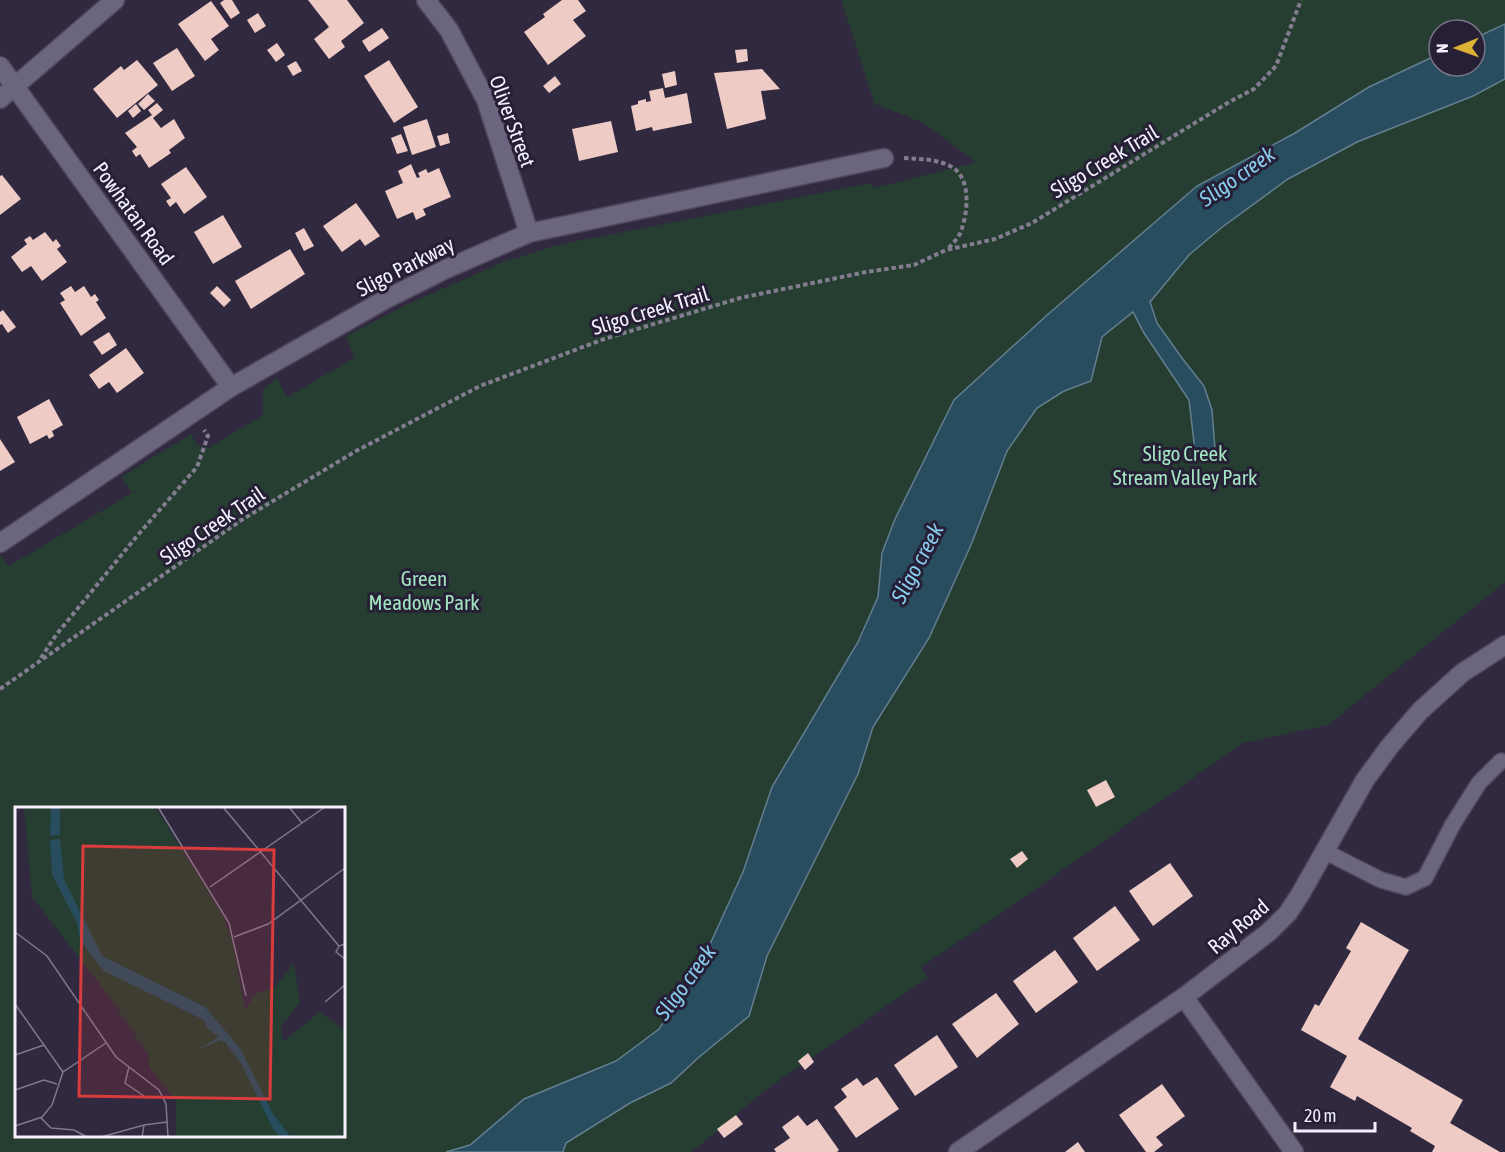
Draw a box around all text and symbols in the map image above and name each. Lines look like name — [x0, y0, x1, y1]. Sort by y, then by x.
north arrow — [1427, 18, 1487, 78]
text: N — [1433, 43, 1451, 53]
street label: Oliver Street — [485, 72, 541, 170]
street label: Sligo Creek Trail — [1046, 119, 1162, 202]
water label: Sligo creek — [1193, 140, 1280, 212]
street label: Powhatan Road — [89, 157, 179, 269]
street label: Sligo Parkway — [352, 231, 458, 301]
street label: Sligo Creek Trail — [589, 281, 712, 339]
park label: Sligo Creek Stream Valley Park — [1113, 441, 1257, 489]
street label: Sligo Creek Trail — [155, 481, 269, 569]
water label: Sligo creek — [885, 518, 949, 608]
park label: Green Meadows Park — [369, 566, 479, 614]
inset map — [15, 807, 345, 1137]
street label: Ray Road — [1203, 894, 1273, 958]
water label: Sligo creek — [648, 939, 721, 1025]
scale bar — [1295, 1095, 1374, 1133]
text: 20 m — [1304, 1105, 1336, 1126]

